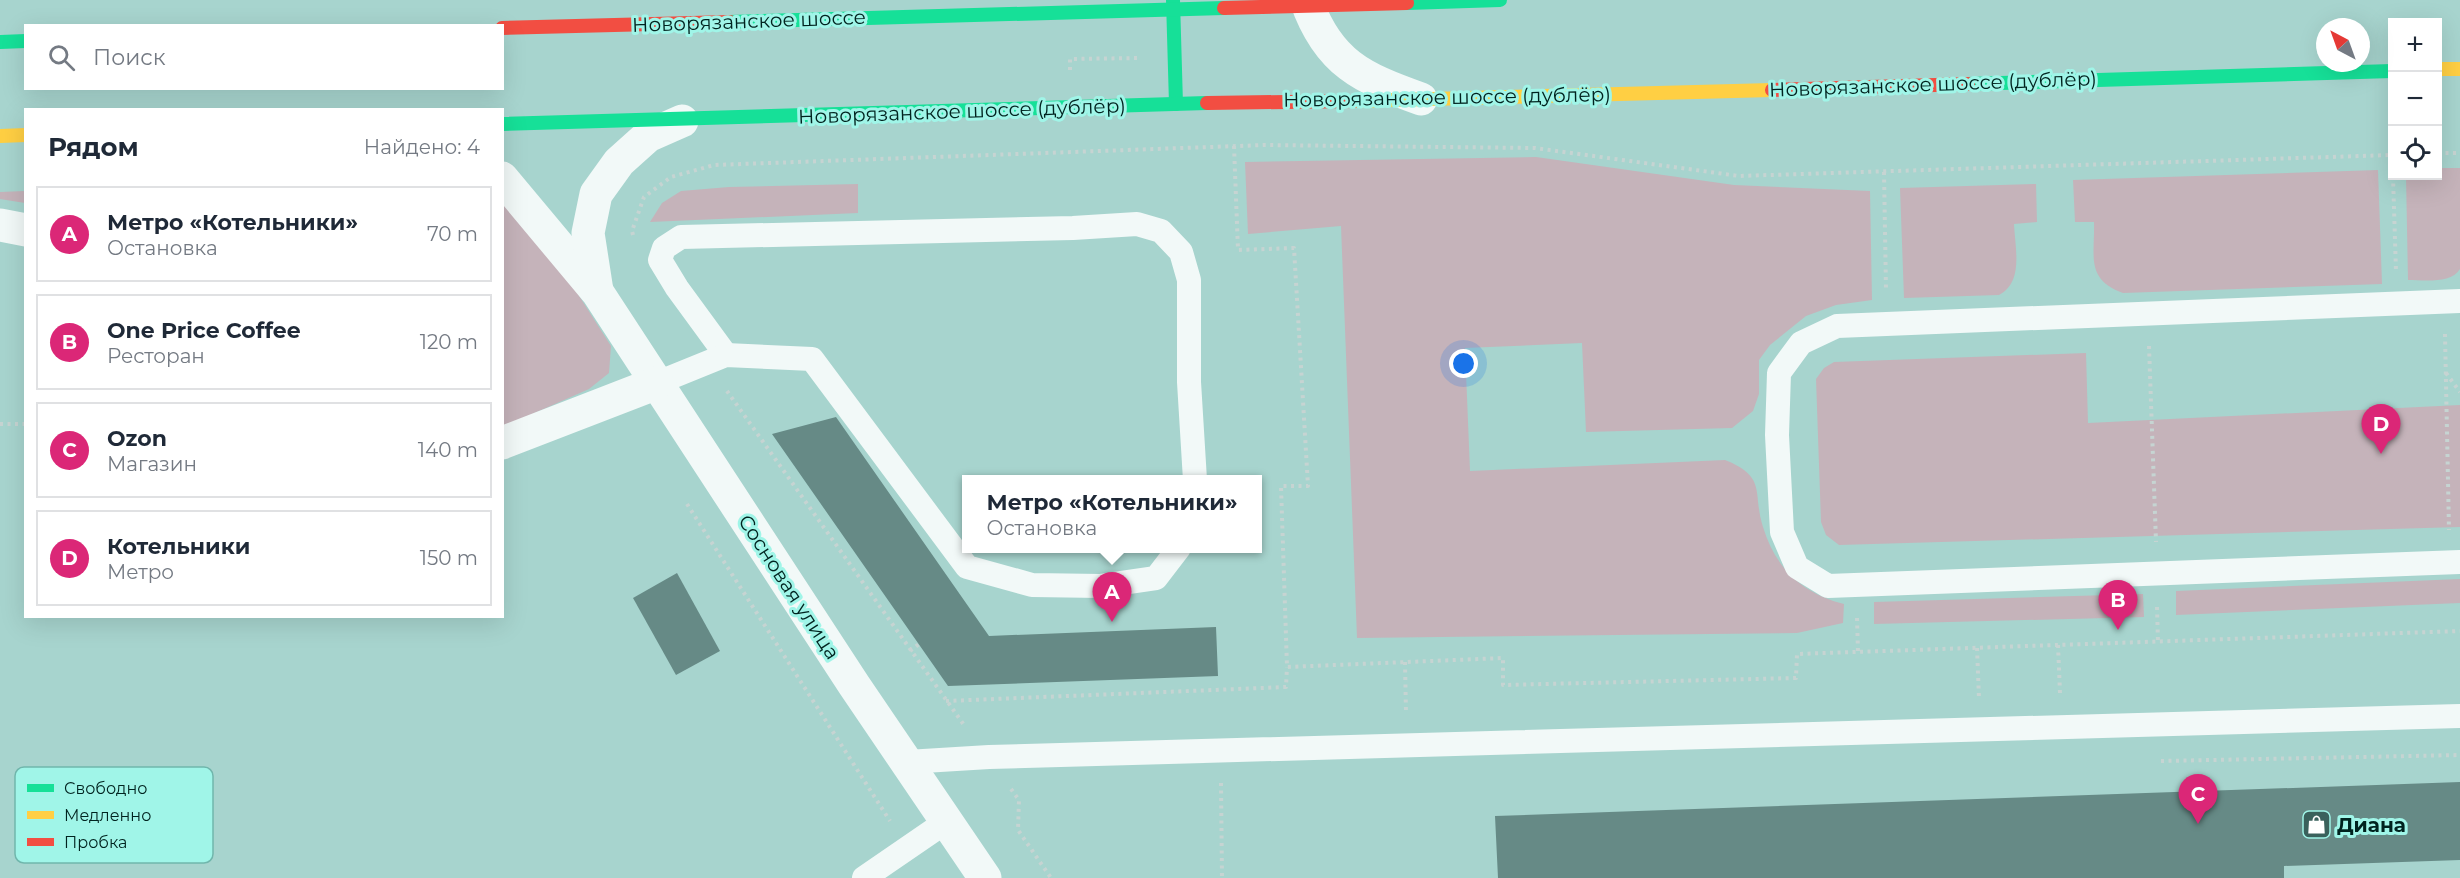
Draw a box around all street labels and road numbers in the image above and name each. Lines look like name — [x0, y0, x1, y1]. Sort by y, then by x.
street label: Новорязанское шоссе — [632, 5, 866, 37]
street label: Новорязанское шоссе (дублёр) — [1769, 66, 2097, 102]
street label: Новорязанское шоссе (дублёр) — [1283, 82, 1611, 112]
street label: Новорязанское шоссе (дублёр) — [798, 93, 1126, 129]
street label: Сосновая улица — [733, 510, 845, 664]

